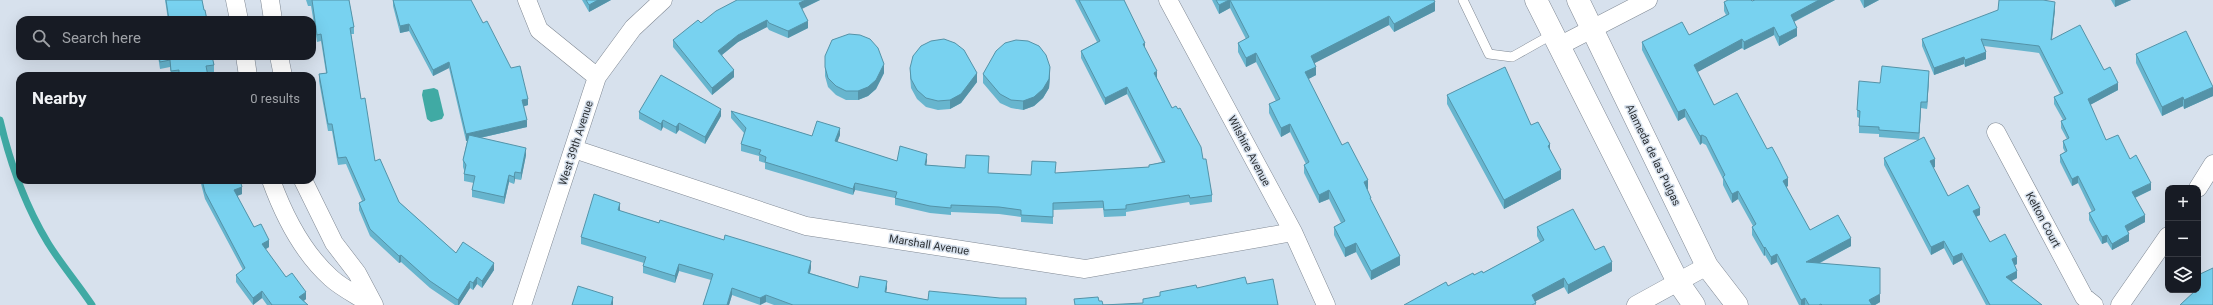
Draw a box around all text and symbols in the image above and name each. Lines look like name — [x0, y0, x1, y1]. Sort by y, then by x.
search box — [16, 16, 316, 60]
icon: search — [30, 27, 52, 49]
text: Search here — [62, 29, 141, 47]
text: Nearby — [32, 88, 87, 108]
text: 0 results — [250, 91, 300, 106]
street label: West 39th Avenue — [556, 99, 596, 187]
street label: Alameda de las Pulgas — [1623, 102, 1683, 208]
street label: Wilshire Avenue — [1225, 114, 1273, 188]
map controls — [2165, 185, 2201, 293]
button: + — [2165, 185, 2201, 221]
street label: Kelton Court — [2023, 190, 2063, 250]
button: − — [2165, 221, 2201, 257]
street label: Marshall Avenue — [888, 232, 970, 258]
button: layers — [2165, 257, 2201, 293]

